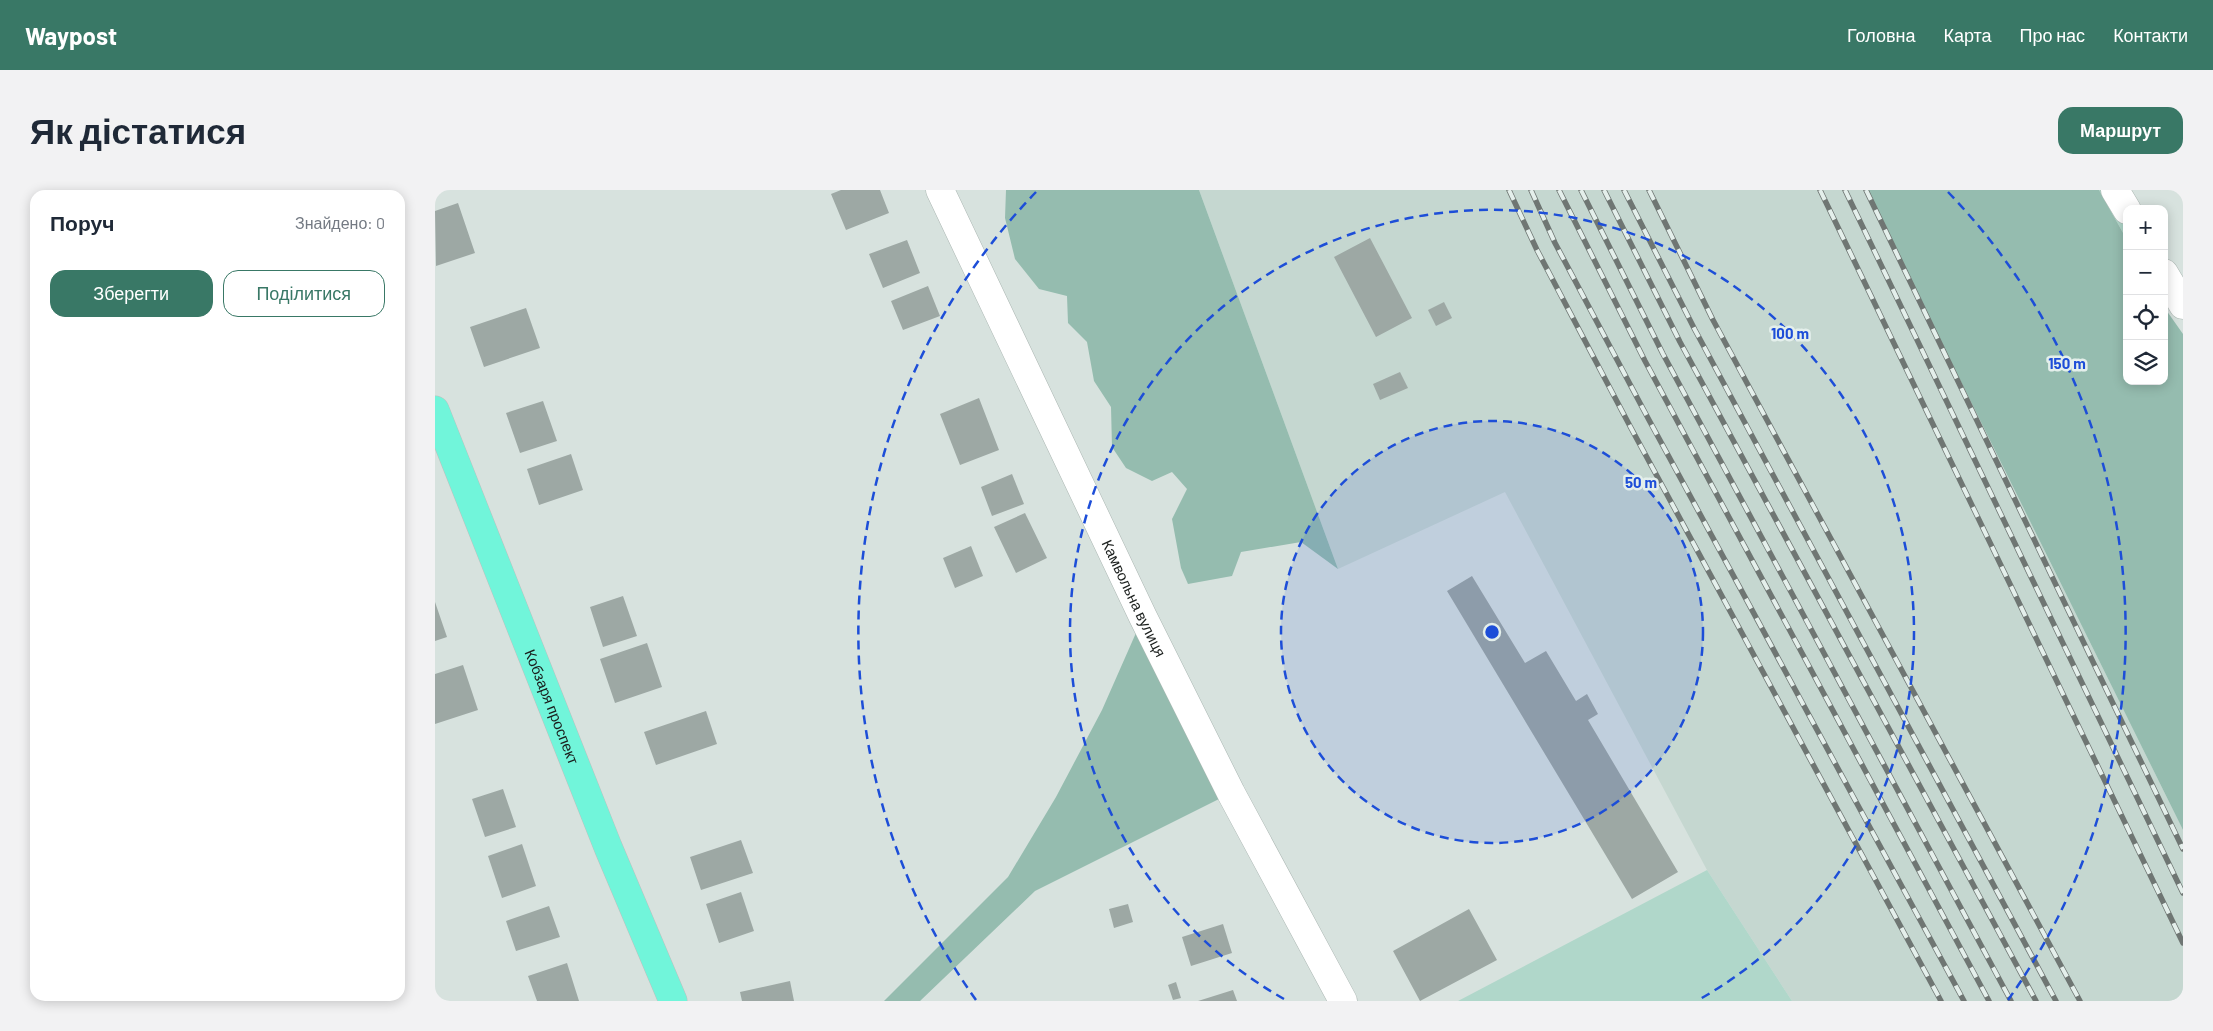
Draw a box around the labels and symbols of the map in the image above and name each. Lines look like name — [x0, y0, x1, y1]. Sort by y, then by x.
text: 100 m — [1771, 324, 1809, 342]
text: 150 m — [2048, 354, 2086, 372]
text: 50 m — [1625, 473, 1657, 491]
street label: Камвольна вулиця — [1098, 536, 1170, 660]
centre of rings — [1483, 623, 1501, 641]
street label: Кобзаря проспект — [522, 646, 583, 767]

